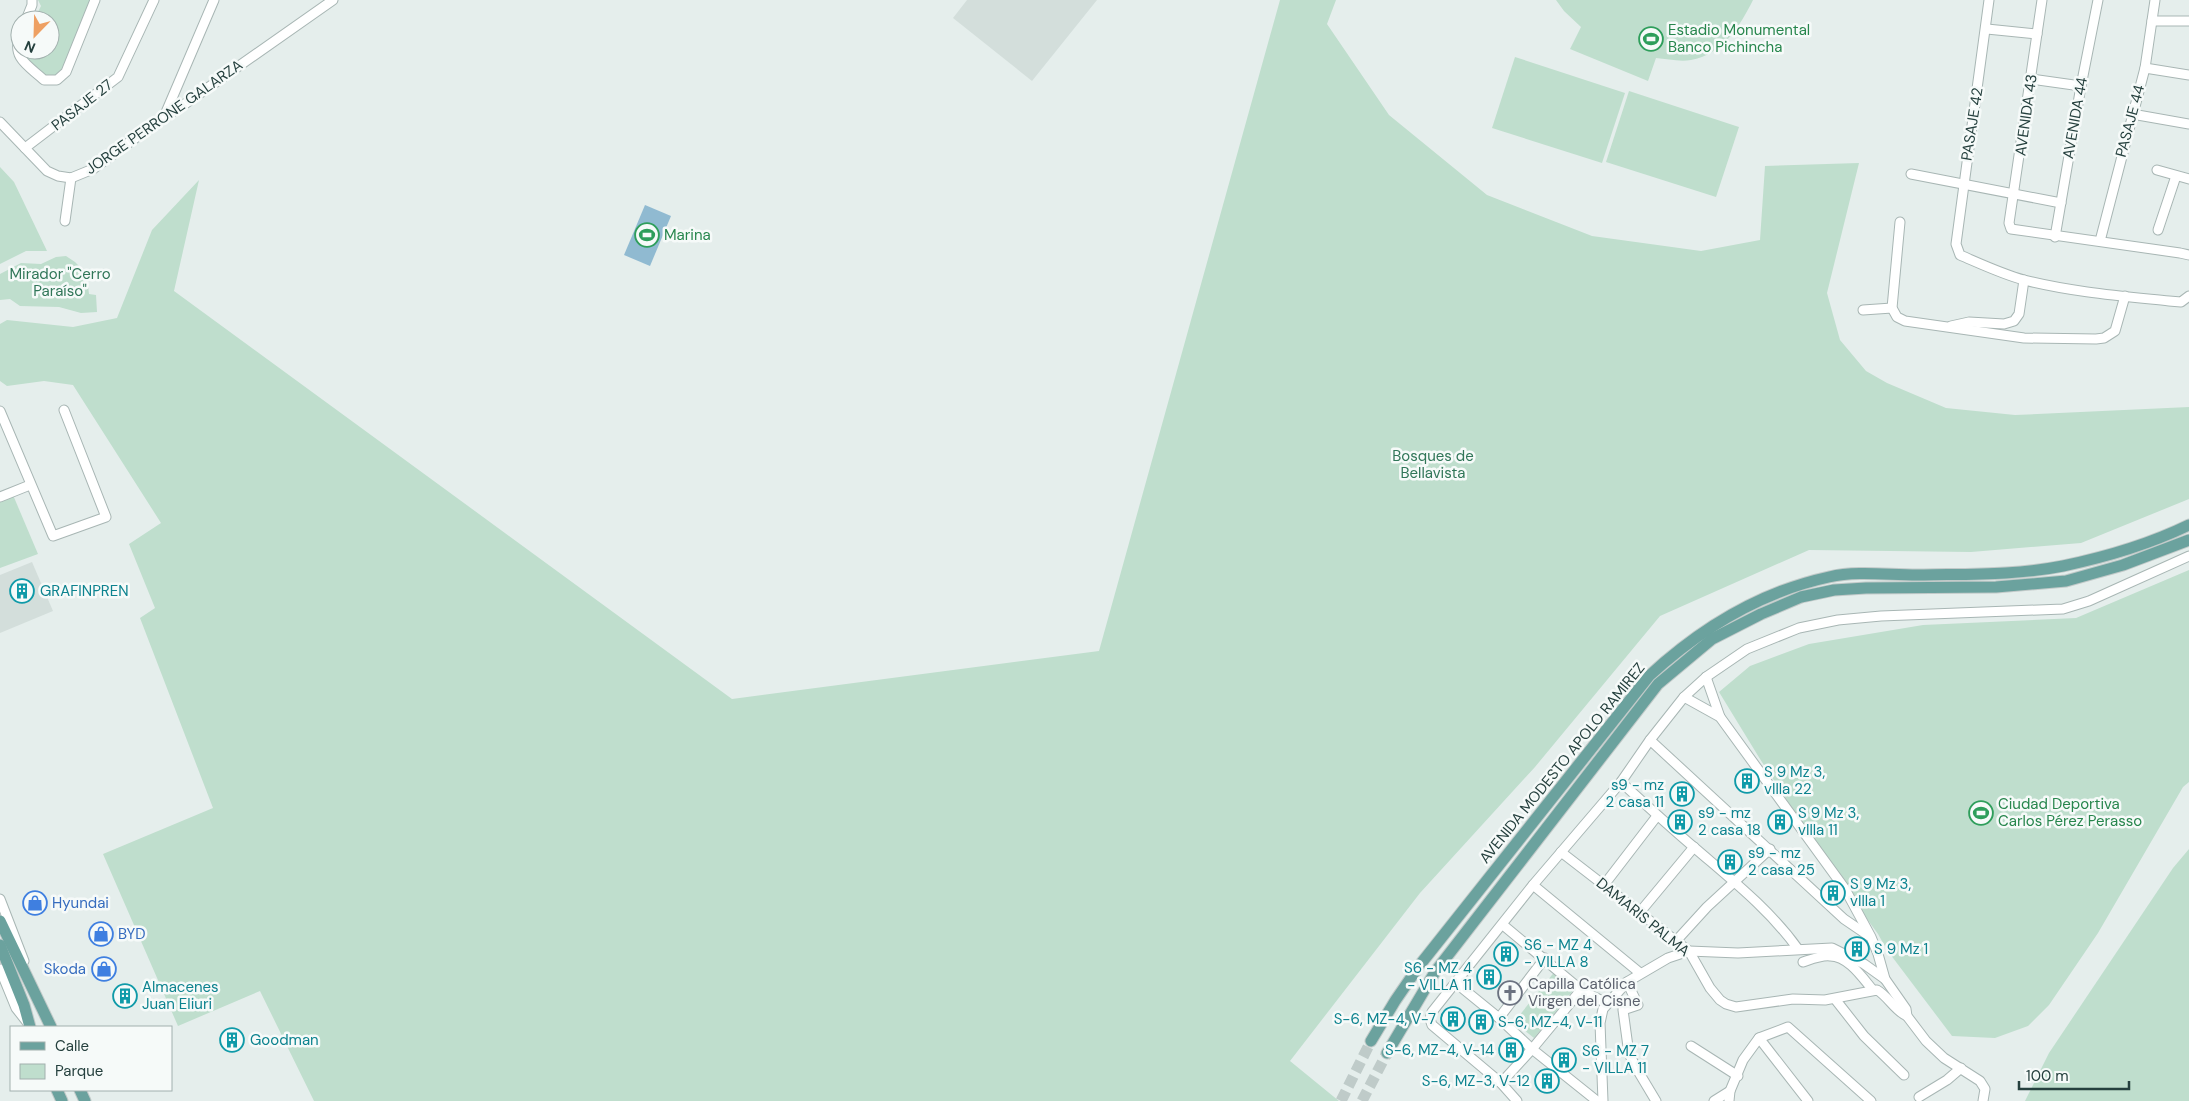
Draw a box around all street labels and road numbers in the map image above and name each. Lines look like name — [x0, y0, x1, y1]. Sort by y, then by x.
street label: JORGE PERRONE GALARZA — [81, 55, 247, 179]
street label: AVENIDA 43 — [2010, 73, 2042, 157]
street label: PASAJE 27 — [47, 75, 117, 135]
street label: AVENIDA 44 — [2058, 76, 2092, 160]
street label: PASAJE 44 — [2111, 83, 2149, 159]
street label: PASAJE 42 — [1956, 86, 1988, 162]
street label: AVENIDA MODESTO APOLO RAMIREZ — [1475, 659, 1649, 867]
street label: DAMARIS PALMA — [1592, 873, 1694, 961]

